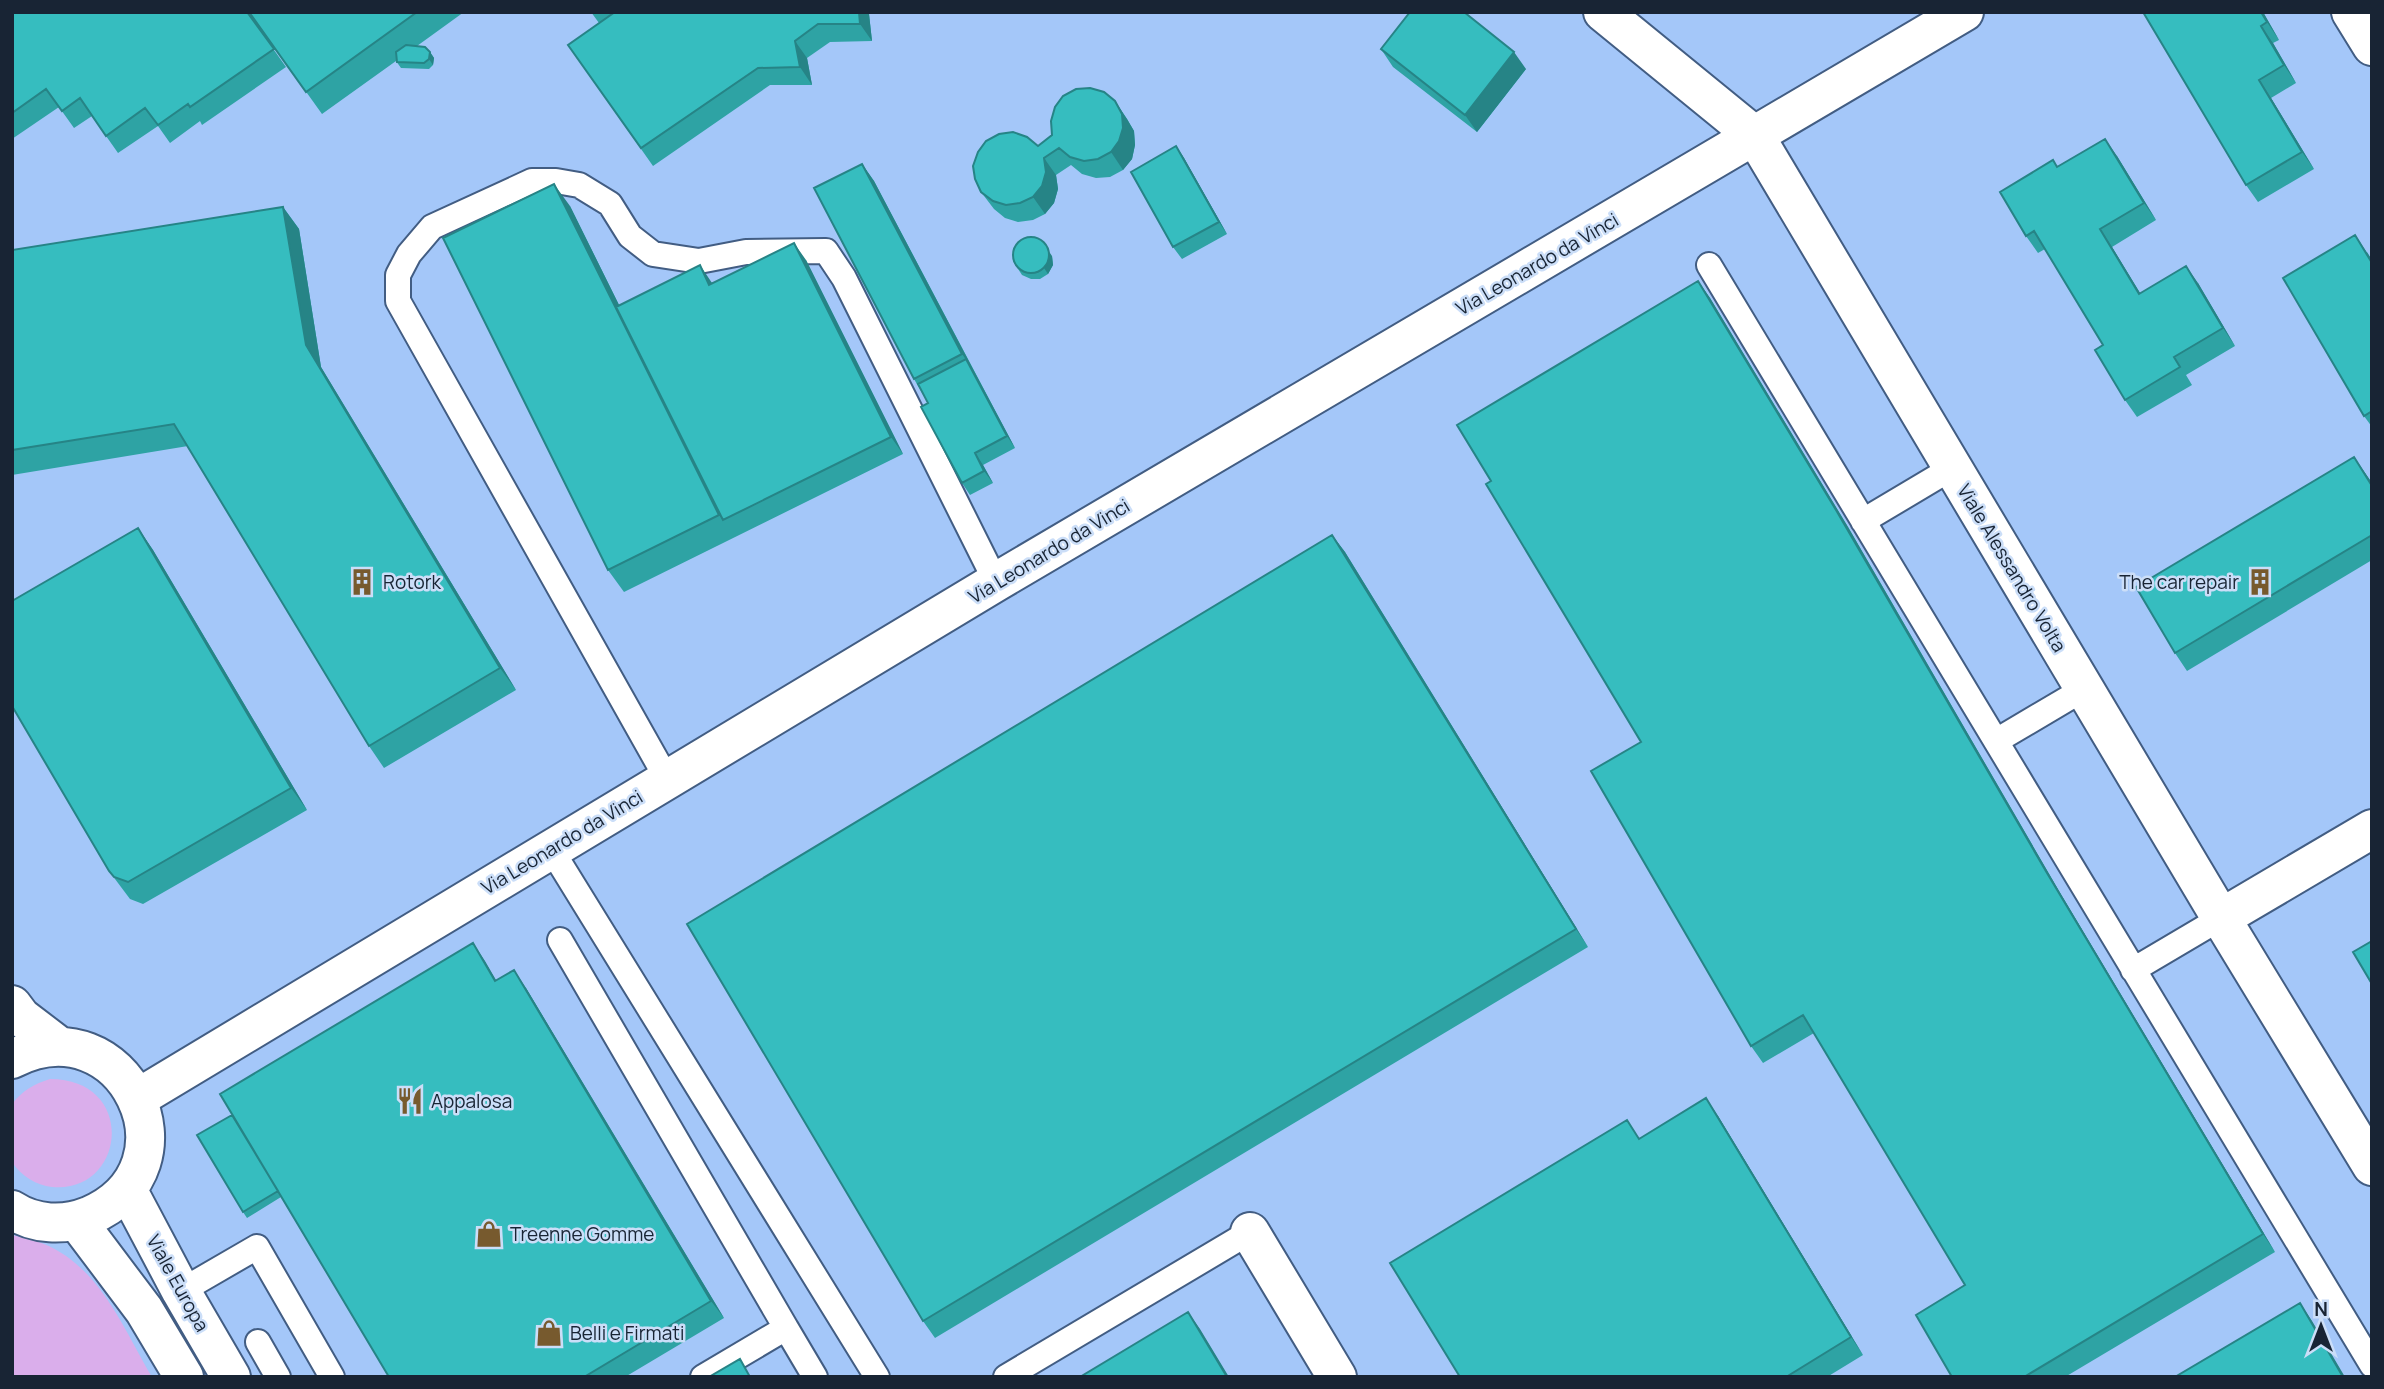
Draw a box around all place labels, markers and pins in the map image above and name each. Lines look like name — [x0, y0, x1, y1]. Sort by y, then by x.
building icon: Rotork — [347, 567, 377, 597]
building icon: The car repair — [2245, 567, 2275, 597]
place label: Rotork — [383, 569, 442, 595]
place label: The car repair — [2119, 569, 2239, 595]
restaurant icon: Appalosa — [395, 1086, 425, 1116]
place label: Appalosa — [431, 1088, 512, 1114]
shop icon: Treenne Gomme — [474, 1219, 504, 1249]
place label: Treenne Gomme — [510, 1221, 654, 1247]
shop icon: Belli e Firmati — [534, 1318, 564, 1348]
place label: Belli e Firmati — [570, 1320, 684, 1346]

